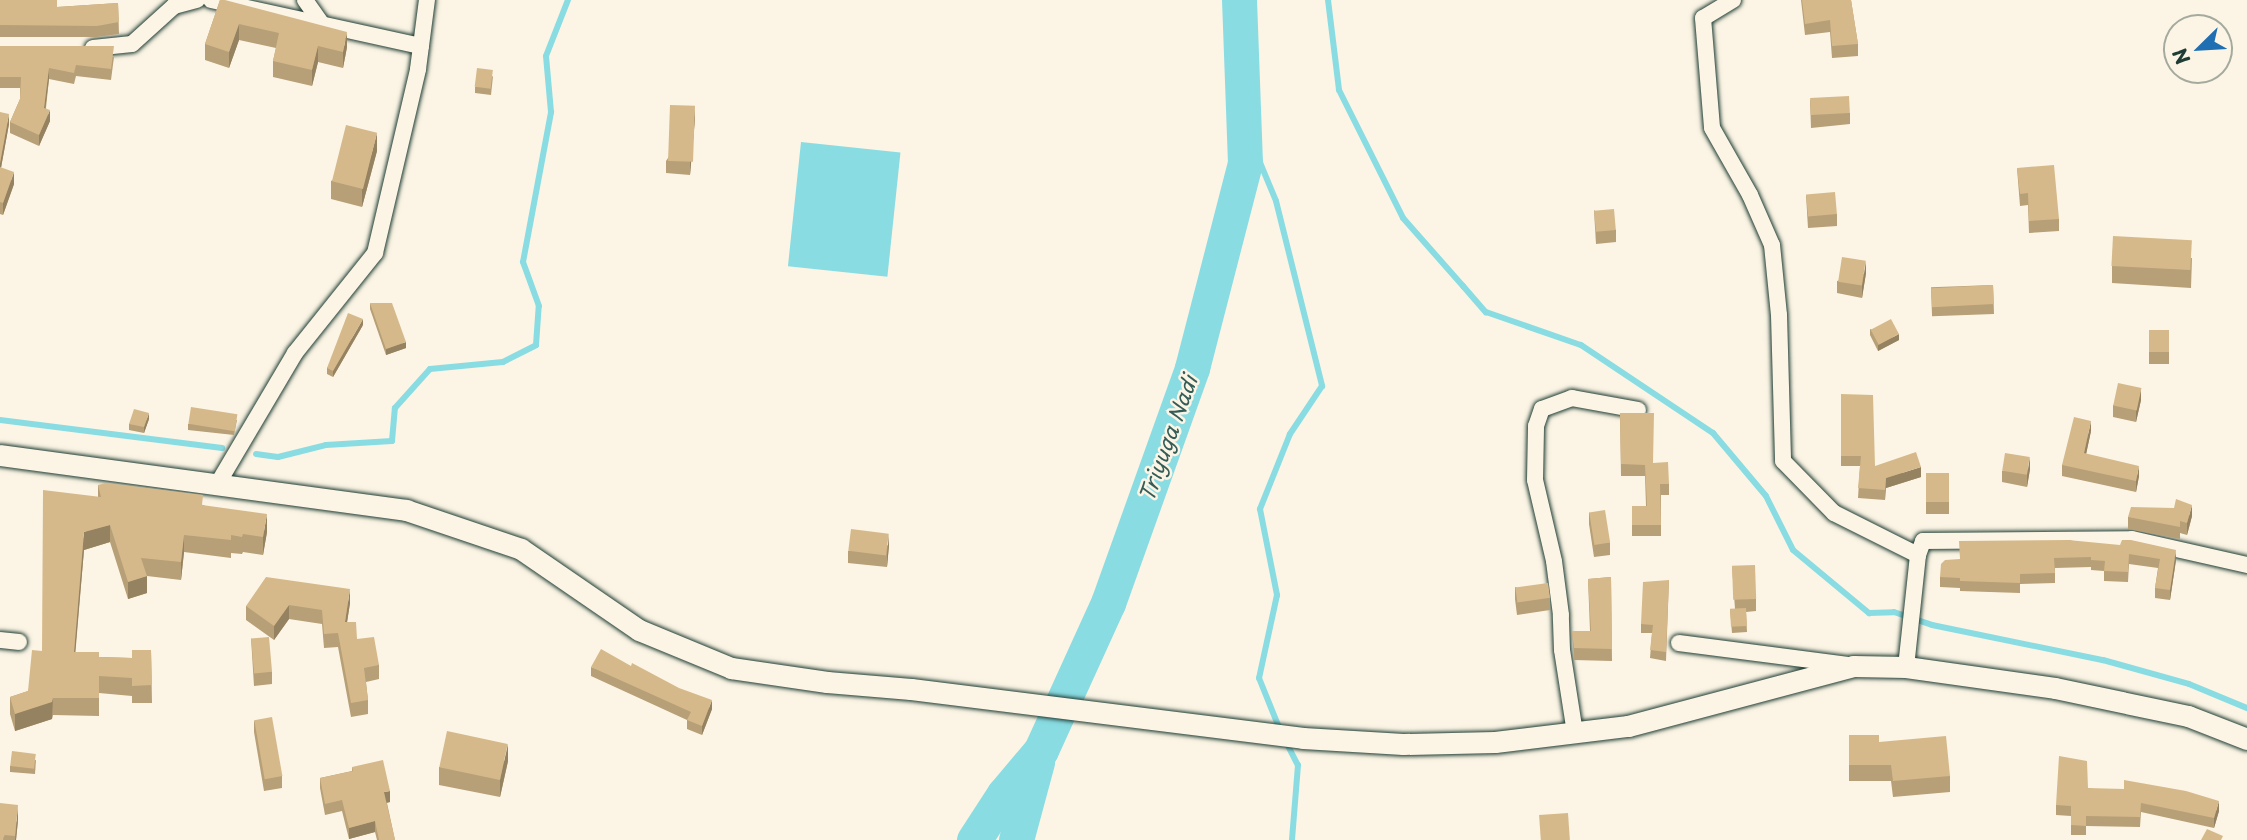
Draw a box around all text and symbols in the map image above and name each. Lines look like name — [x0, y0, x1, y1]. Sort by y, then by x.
north arrow — [2163, 14, 2233, 84]
text: N — [2165, 44, 2196, 69]
water label: Triyuga Nadi — [1133, 372, 1201, 504]

